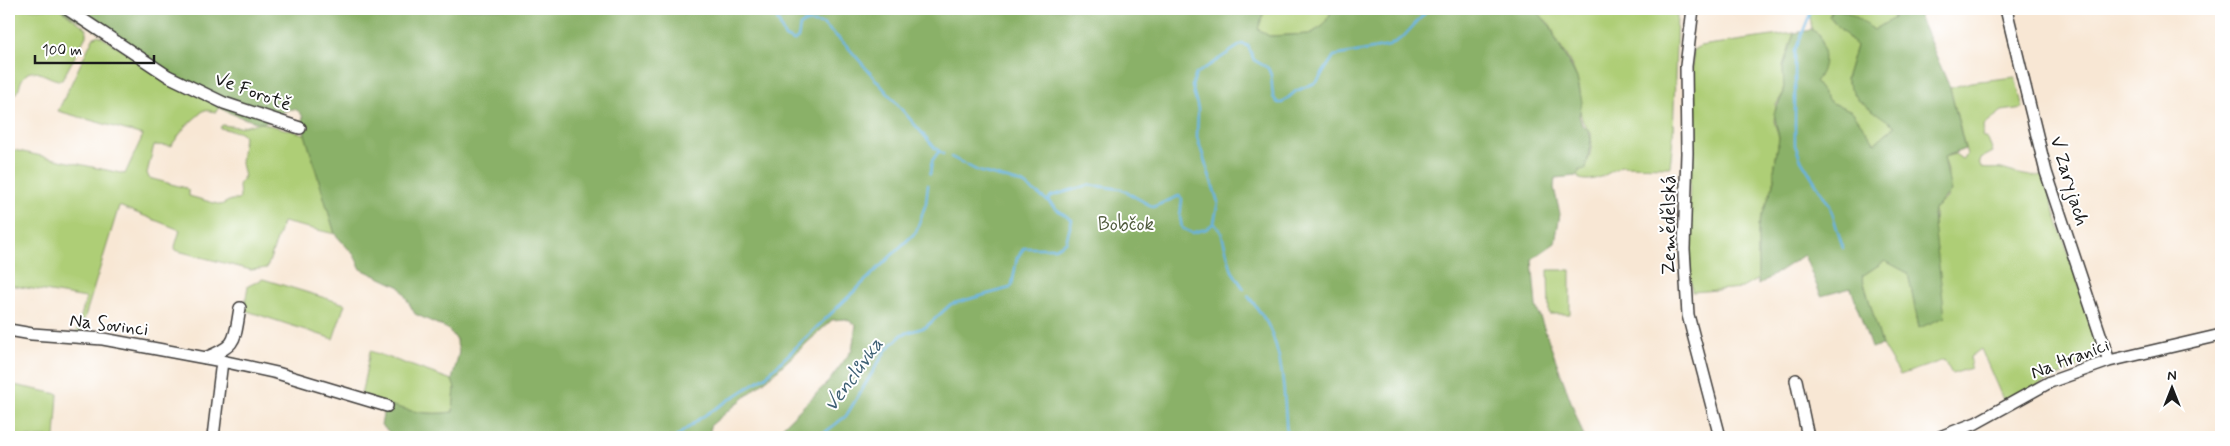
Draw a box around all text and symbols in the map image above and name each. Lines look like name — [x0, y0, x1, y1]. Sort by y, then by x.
scale bar — [35, 32, 154, 64]
text: 100 m — [42, 41, 82, 61]
street label: Ve Forotě — [211, 67, 295, 117]
street label: V Zaryjach — [2043, 133, 2094, 229]
street label: Zemědělská — [1657, 175, 1682, 275]
park label: Bobčok — [1098, 212, 1155, 237]
street label: Na Sovinci — [68, 308, 150, 342]
water label: Venclůvka — [818, 332, 890, 418]
street label: Na Hranici — [2027, 333, 2113, 385]
north arrow — [2148, 364, 2198, 414]
text: N — [2167, 367, 2177, 385]

